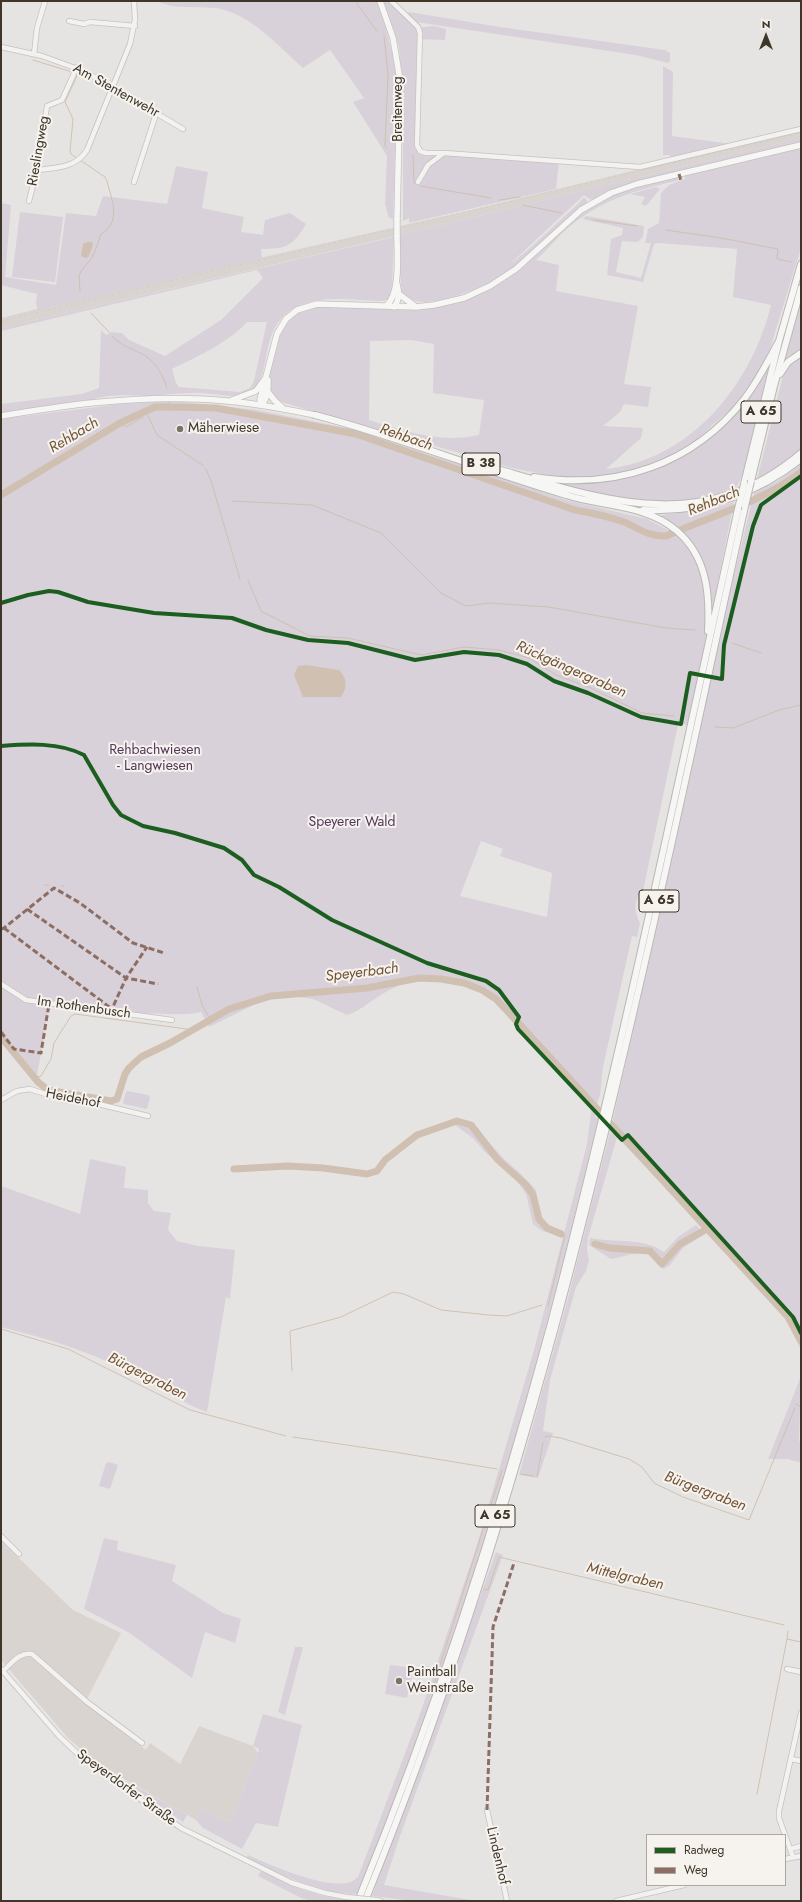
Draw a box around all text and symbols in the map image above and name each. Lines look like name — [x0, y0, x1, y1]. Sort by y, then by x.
north arrow — [746, 16, 786, 56]
text: N — [762, 16, 770, 32]
street label: Am Stentenwehr — [70, 60, 162, 122]
street label: Breitenweg — [391, 76, 407, 142]
street label: Rieslingweg — [25, 115, 53, 187]
road number: A 65 — [741, 401, 781, 423]
water label: Rehbach — [46, 414, 102, 458]
place label: Mäherwiese — [188, 421, 259, 437]
water label: Rehbach — [377, 421, 435, 455]
marker: Mäherwiese — [175, 424, 185, 434]
road number: B 38 — [462, 453, 500, 475]
water label: Rehbach — [685, 483, 743, 521]
water label: Rückgängergraben — [513, 638, 629, 702]
park label: Rehbachwiesen - Langwiesen — [109, 743, 201, 776]
park label: Speyerer Wald — [308, 815, 396, 831]
road number: A 65 — [639, 890, 679, 912]
water label: Speyerbach — [324, 960, 400, 986]
street label: Im Rothenbusch — [36, 993, 132, 1023]
street label: Heidehof — [44, 1086, 102, 1112]
water label: Bürgergraben — [105, 1349, 189, 1405]
water label: Bürgergraben — [662, 1468, 748, 1516]
road number: A 65 — [475, 1505, 515, 1527]
water label: Mittelgraben — [585, 1559, 665, 1595]
place label: Paintball Weinstraße — [407, 1665, 474, 1698]
marker: Paintball Weinstraße — [394, 1676, 404, 1686]
street label: Speyerdorfer Straße — [73, 1746, 179, 1830]
street label: Lindenhof — [482, 1825, 512, 1887]
legend — [646, 1834, 786, 1886]
text: Radweg — [684, 1841, 724, 1859]
text: Weg — [684, 1861, 708, 1879]

